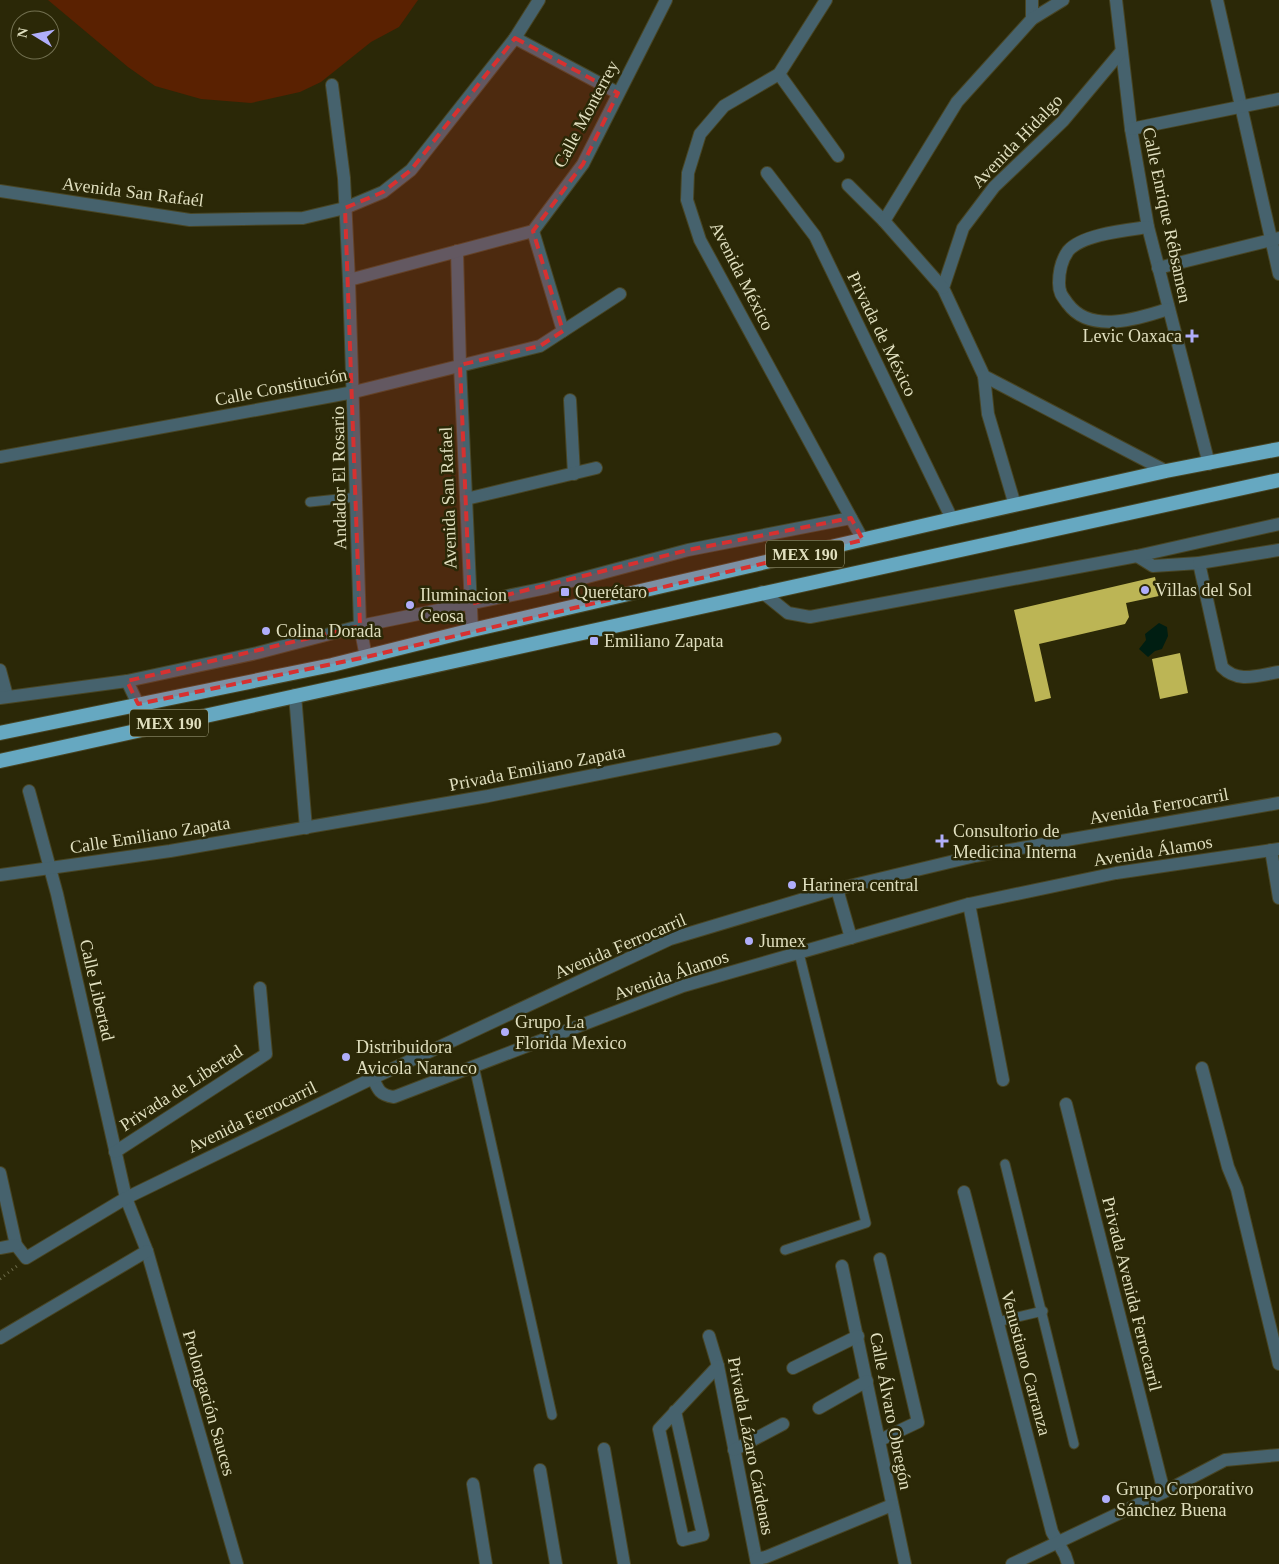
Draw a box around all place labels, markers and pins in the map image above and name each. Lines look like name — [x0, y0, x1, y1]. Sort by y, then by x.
place label: Levic Oaxaca — [1083, 326, 1182, 346]
marker: Levic Oaxaca — [1186, 330, 1198, 342]
place label: Villas del Sol — [1155, 580, 1252, 600]
place label: Querétaro — [575, 582, 647, 602]
marker: Villas del Sol — [1139, 584, 1151, 596]
place label: Iluminacion Ceosa — [420, 585, 507, 626]
marker: Querétaro — [559, 586, 571, 598]
marker: Iluminacion Ceosa — [404, 599, 416, 611]
place label: Colina Dorada — [276, 621, 381, 641]
marker: Colina Dorada — [260, 625, 272, 637]
place label: Emiliano Zapata — [604, 631, 723, 651]
marker: Emiliano Zapata — [588, 635, 600, 647]
place label: Consultorio de Medicina Interna — [953, 821, 1076, 862]
marker: Consultorio de Medicina Interna — [935, 834, 949, 848]
place label: Harinera central — [802, 875, 918, 895]
marker: Harinera central — [786, 879, 798, 891]
place label: Jumex — [759, 931, 806, 951]
marker: Jumex — [743, 935, 755, 947]
place label: Grupo La Florida Mexico — [515, 1012, 626, 1053]
marker: Grupo La Florida Mexico — [499, 1026, 511, 1038]
place label: Distribuidora Avicola Naranco — [356, 1037, 477, 1078]
marker: Distribuidora Avicola Naranco — [340, 1051, 352, 1063]
place label: Grupo Corporativo Sánchez Buena — [1116, 1479, 1253, 1520]
marker: Grupo Corporativo Sánchez Buena — [1100, 1493, 1112, 1505]

